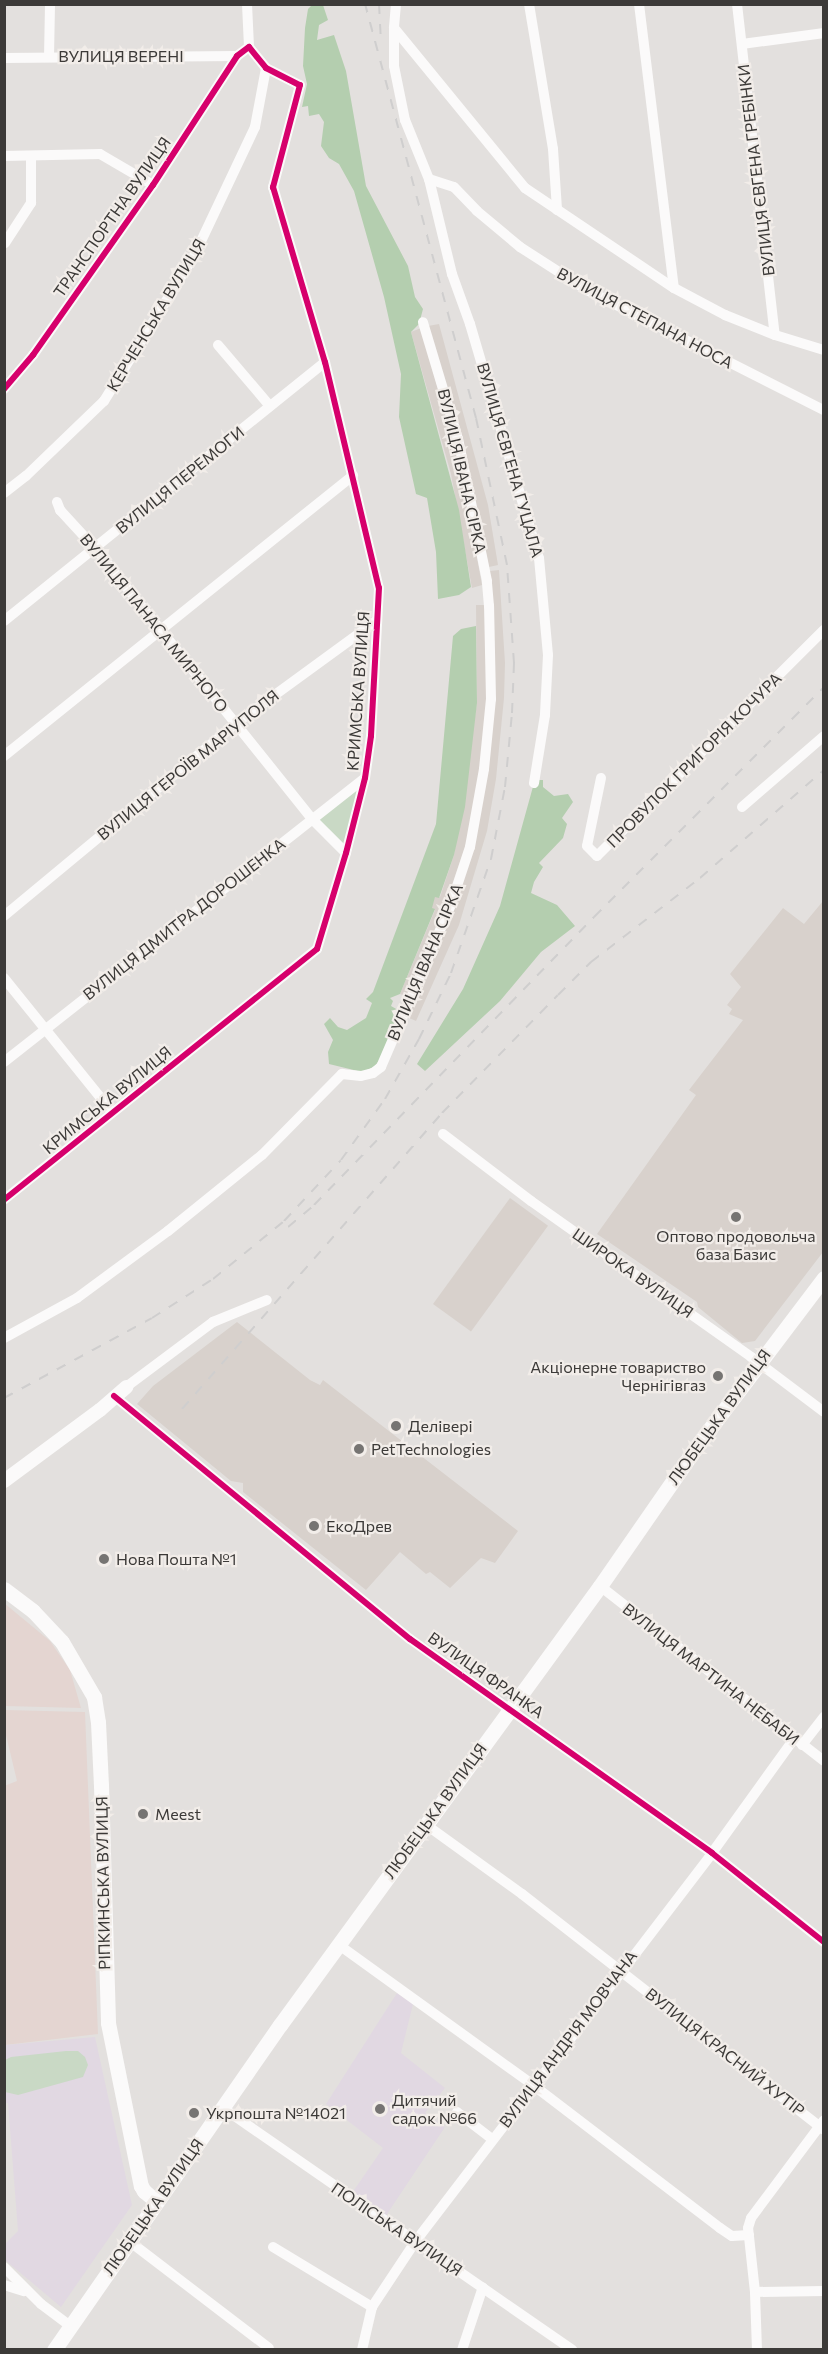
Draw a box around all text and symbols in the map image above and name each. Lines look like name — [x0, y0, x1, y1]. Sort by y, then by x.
street label: ВУЛИЦЯ ВЕРЕНІ — [58, 46, 184, 66]
street label: ВУЛИЦЯ ЄВГЕНА ГРЕБІНКИ — [733, 63, 779, 277]
street label: ТРАНСПОРТНА ВУЛИЦЯ — [49, 133, 175, 301]
street label: КЕРЧЕНСЬКА ВУЛИЦЯ — [103, 235, 209, 395]
street label: ВУЛИЦЯ СТЕПАНА НОСА — [554, 263, 736, 373]
street label: ВУЛИЦЯ ЄВГЕНА ГУЦАЛА — [473, 360, 547, 560]
street label: ВУЛИЦЯ ІВАНА СІРКА — [434, 387, 490, 555]
street label: ВУЛИЦЯ ПЕРЕМОГИ — [112, 422, 248, 538]
street label: ВУЛИЦЯ ПАНАСА МИРНОГО — [76, 530, 232, 716]
street label: КРИМСЬКА ВУЛИЦЯ — [343, 610, 373, 772]
street label: ПРОВУЛОК ГРИГОРІЯ КОЧУРА — [603, 669, 785, 851]
street label: ВУЛИЦЯ ГЕРОЇВ МАРІУПОЛЯ — [93, 686, 283, 844]
street label: ВУЛИЦЯ ДМИТРА ДОРОШЕНКА — [79, 834, 289, 1004]
street label: ВУЛИЦЯ ІВАНА СІРКА — [383, 881, 467, 1043]
street label: КРИМСЬКА ВУЛИЦЯ — [39, 1042, 175, 1158]
marker: Оптово продовольча база Базис — [729, 1210, 743, 1224]
street label: ШИРОКА ВУЛИЦЯ — [569, 1224, 697, 1322]
place label: Оптово продовольча база Базис — [656, 1226, 816, 1264]
street label: ЛЮБЕЦЬКА ВУЛИЦЯ — [663, 1346, 775, 1488]
place label: Акціонерне товариство Чернігівгаз — [530, 1357, 706, 1395]
marker: Акціонерне товариство Чернігівгаз — [711, 1369, 725, 1383]
place label: Делівері — [408, 1416, 473, 1436]
marker: Делівері — [389, 1419, 403, 1433]
place label: PetTechnologies — [371, 1439, 491, 1459]
marker: PetTechnologies — [352, 1442, 366, 1456]
place label: ЕкоДрев — [326, 1516, 392, 1536]
marker: ЕкоДрев — [307, 1519, 321, 1533]
place label: Нова Пошта №1 — [116, 1549, 237, 1569]
marker: Нова Пошта №1 — [97, 1552, 111, 1566]
street label: ВУЛИЦЯ МАРТИНА НЕБАБИ — [619, 1599, 803, 1749]
street label: ВУЛИЦЯ ФРАНКА — [424, 1628, 548, 1722]
street label: ЛЮБЕЦЬКА ВУЛИЦЯ — [379, 1740, 491, 1882]
street label: РІПКИНСЬКА ВУЛИЦЯ — [92, 1796, 114, 1970]
place label: Meest — [155, 1804, 201, 1824]
marker: Meest — [136, 1807, 150, 1821]
street label: ВУЛИЦЯ АНДРІЯ МОВЧАНА — [495, 1947, 641, 2131]
street label: ВУЛИЦЯ КРАСНИЙ ХУТІР — [642, 1984, 808, 2120]
place label: Дитячий садок №66 — [392, 2090, 477, 2128]
marker: Дитячий садок №66 — [373, 2102, 387, 2116]
place label: Укрпошта №14021 — [206, 2103, 346, 2123]
marker: Укрпошта №14021 — [187, 2106, 201, 2120]
street label: ЛЮБЕЦЬКА ВУЛИЦЯ — [99, 2135, 207, 2279]
street label: ПОЛІСЬКА ВУЛИЦЯ — [328, 2178, 466, 2280]

